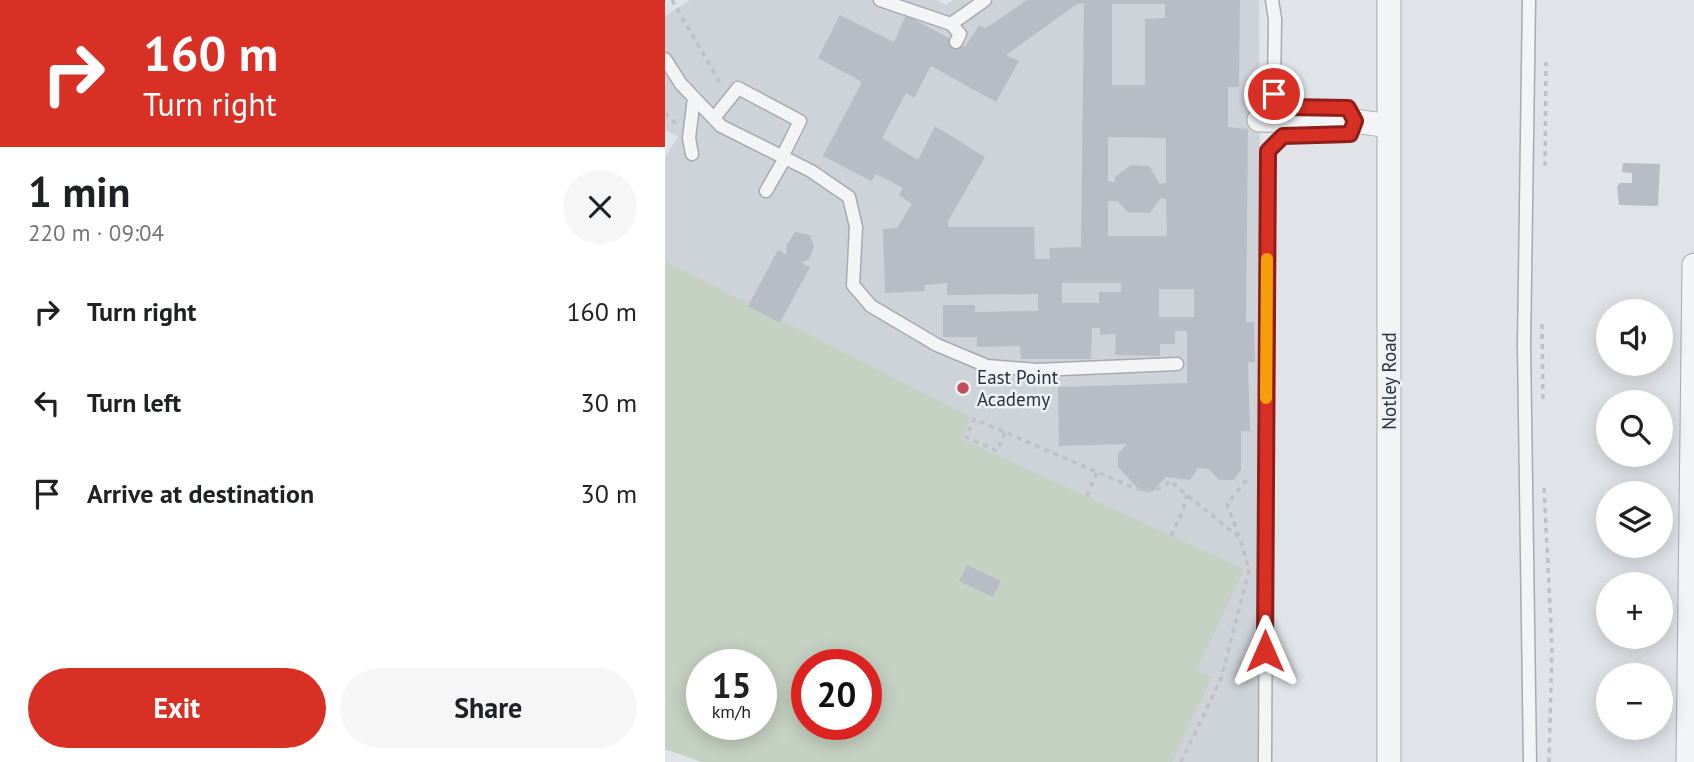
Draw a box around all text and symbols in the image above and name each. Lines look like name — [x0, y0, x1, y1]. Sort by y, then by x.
text: 160 m — [143, 21, 278, 85]
icon: right — [28, 28, 119, 119]
pin — [1244, 64, 1304, 124]
icon: arrive — [1255, 75, 1293, 113]
text: Turn right — [143, 83, 277, 125]
text: 1 min — [28, 164, 130, 219]
button: close — [563, 170, 637, 244]
text: 220 m · 09:04 — [28, 218, 164, 247]
icon: right — [28, 293, 66, 331]
text: Turn right — [87, 295, 196, 328]
text: 160 m — [566, 295, 637, 328]
map controls — [1596, 299, 1673, 740]
button: sound — [1596, 299, 1673, 376]
street label: Notley Road — [1377, 332, 1401, 430]
place label: East Point Academy — [977, 365, 1059, 411]
marker: East Point Academy — [955, 380, 971, 396]
icon: left — [28, 384, 66, 422]
text: Turn left — [87, 386, 181, 419]
text: 30 m — [581, 386, 637, 419]
button: search — [1596, 390, 1673, 467]
icon: arrive — [28, 475, 66, 513]
text: Arrive at destination — [87, 477, 314, 510]
text: 30 m — [581, 477, 637, 510]
button: layers — [1596, 481, 1673, 558]
button: + — [1596, 572, 1673, 649]
position arrow — [1228, 614, 1302, 688]
speed limit sign: 20 — [791, 649, 882, 740]
text: 15 — [712, 662, 751, 708]
button: − — [1596, 663, 1673, 740]
button: Exit — [28, 668, 326, 748]
button: Share — [340, 668, 637, 748]
text: km/h — [712, 700, 751, 723]

